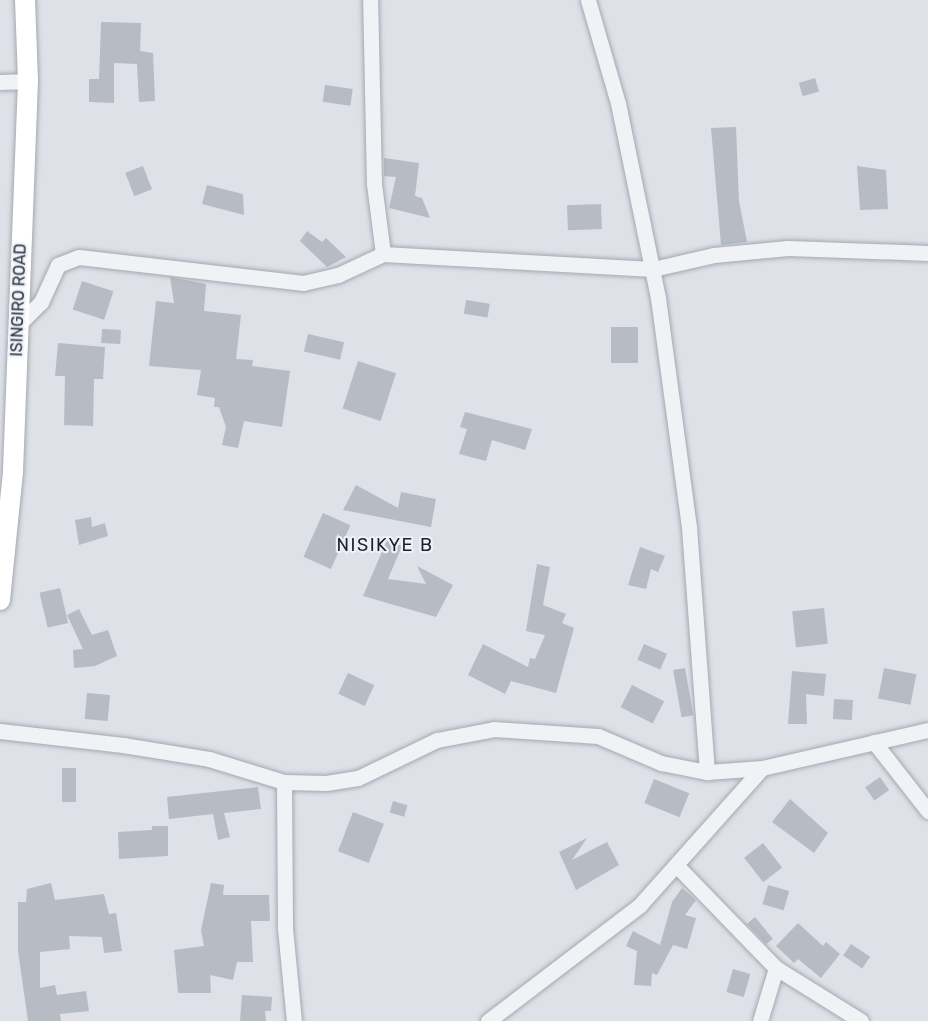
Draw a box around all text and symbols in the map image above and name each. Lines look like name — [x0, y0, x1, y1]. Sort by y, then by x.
street label: ISINGIRO ROAD — [7, 243, 31, 357]
district label: NISIKYE B — [337, 534, 433, 556]

